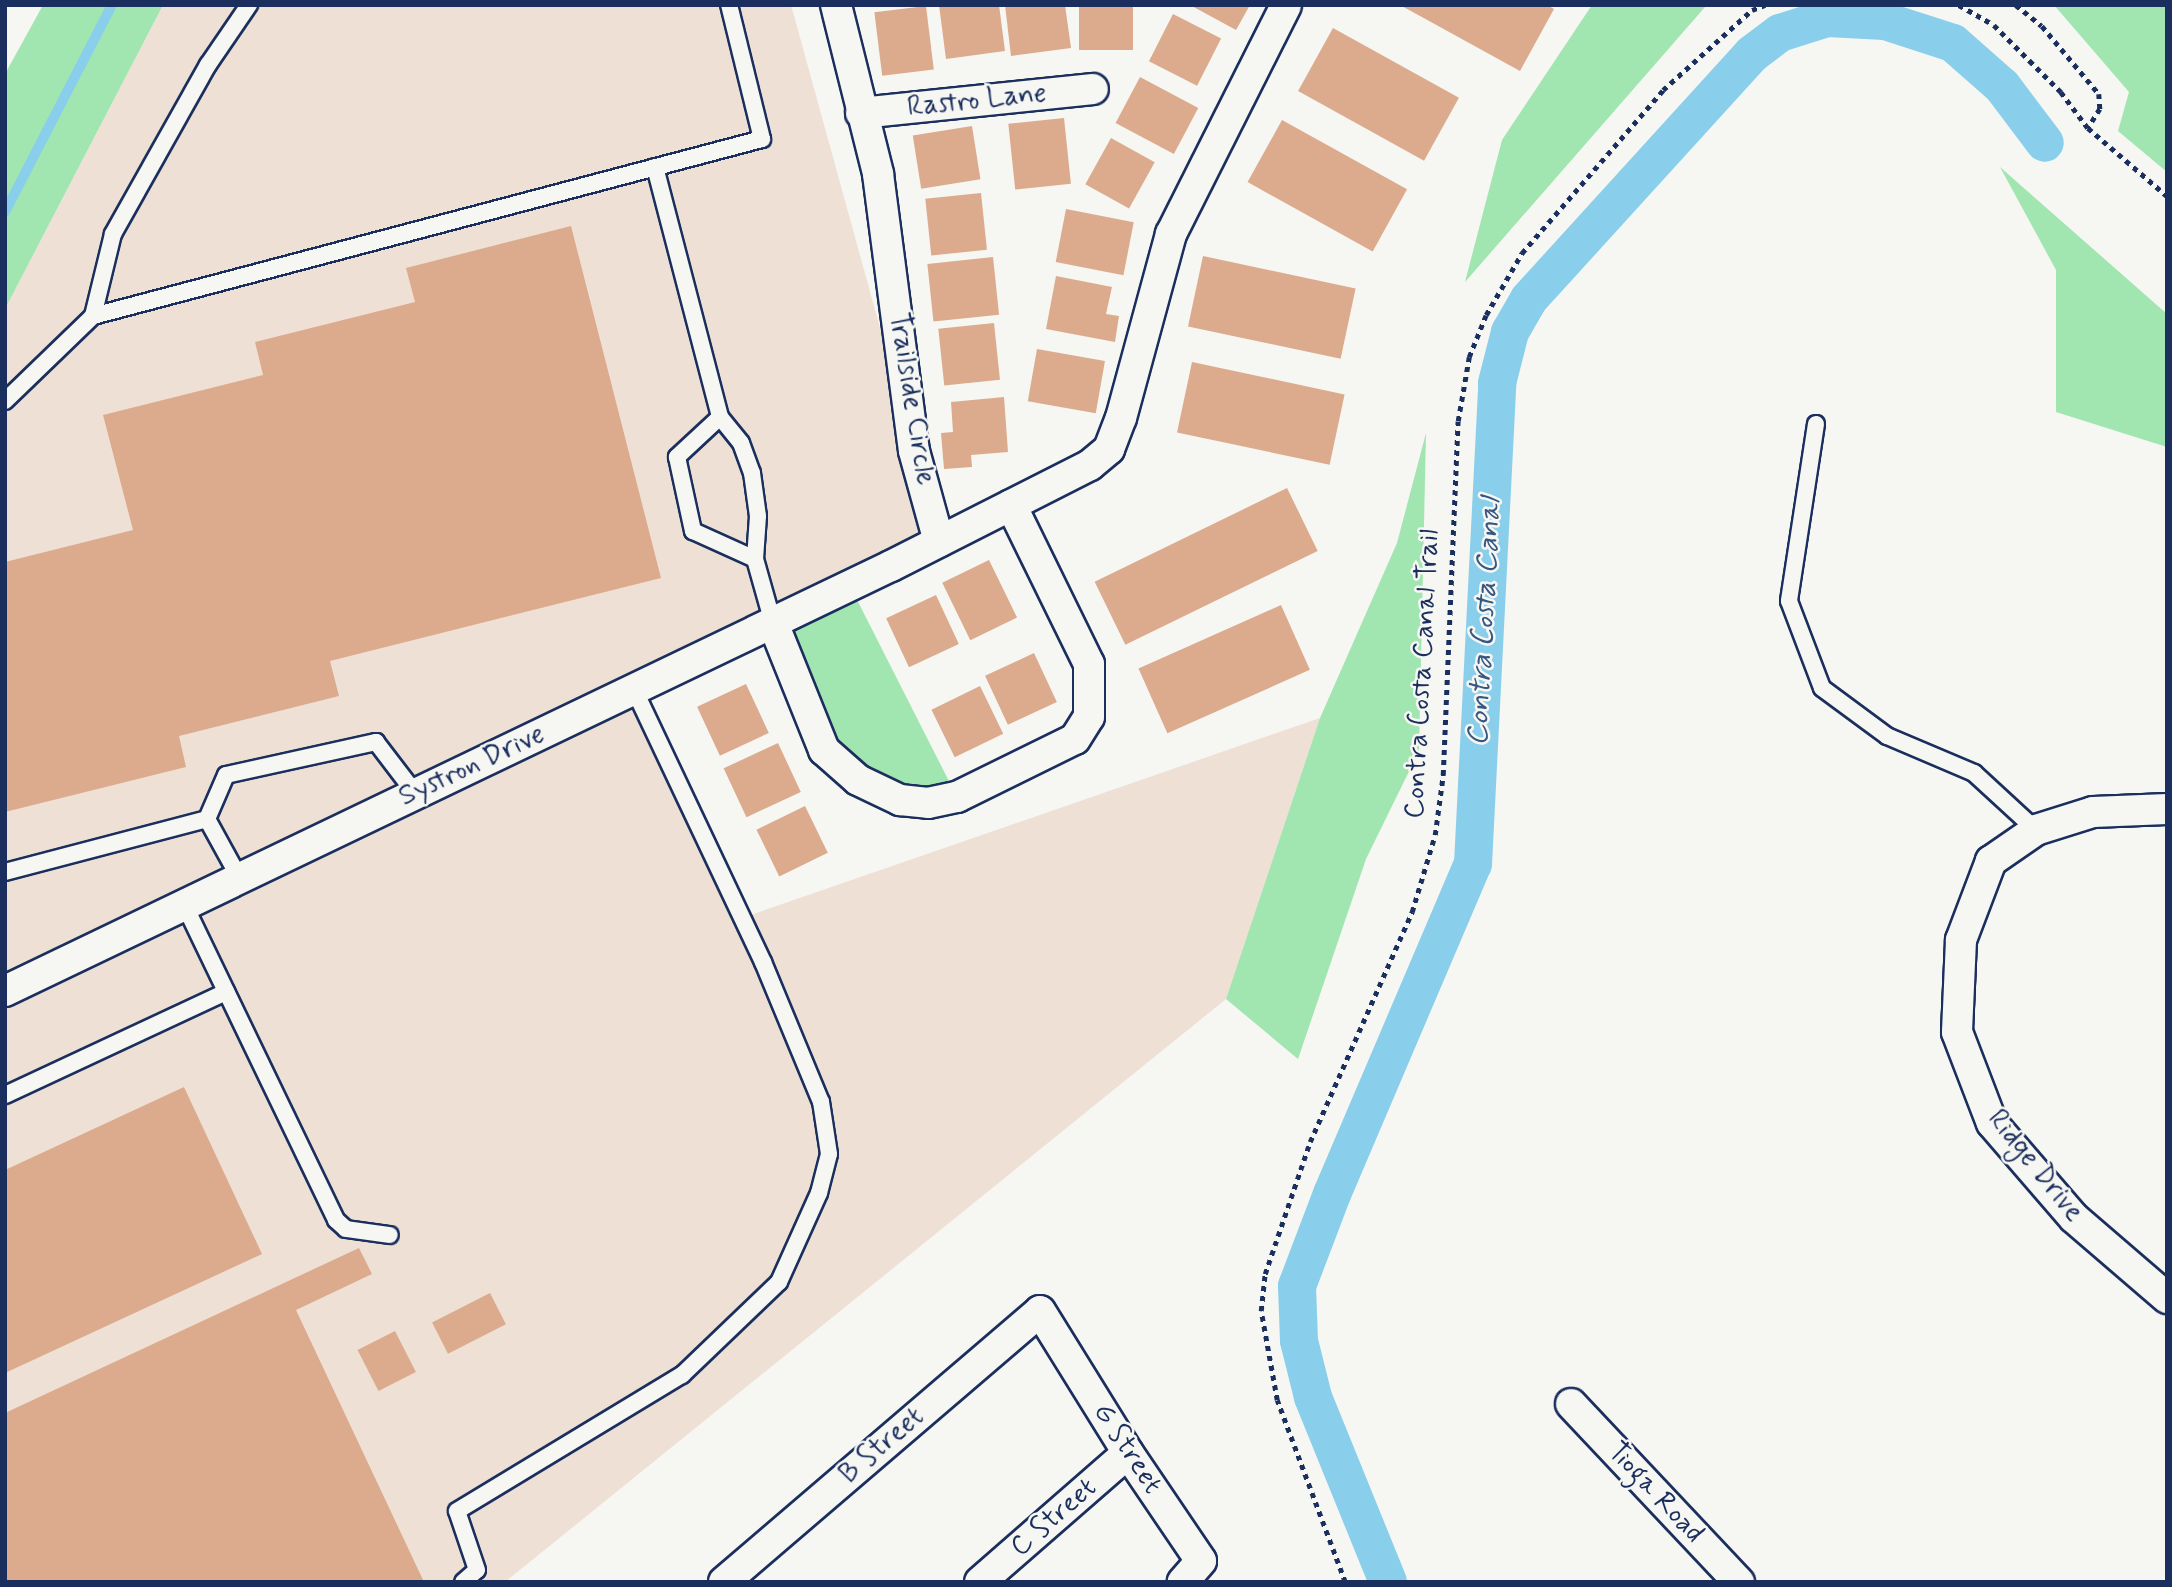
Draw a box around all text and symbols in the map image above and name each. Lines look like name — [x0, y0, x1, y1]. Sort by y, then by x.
street label: Rastro Lane — [906, 77, 1048, 125]
street label: Trailside Circle — [881, 310, 941, 488]
water label: Contra Costa Canal — [1460, 496, 1510, 748]
street label: Contra Costa Canal Trail — [1399, 527, 1447, 821]
street label: Systron Drive — [395, 718, 549, 814]
street label: Ridge Drive — [1980, 1104, 2090, 1228]
street label: G Street — [1084, 1395, 1170, 1503]
street label: B Street — [831, 1399, 933, 1493]
street label: Tioga Road — [1600, 1436, 1710, 1550]
street label: C Street — [1002, 1470, 1106, 1566]

